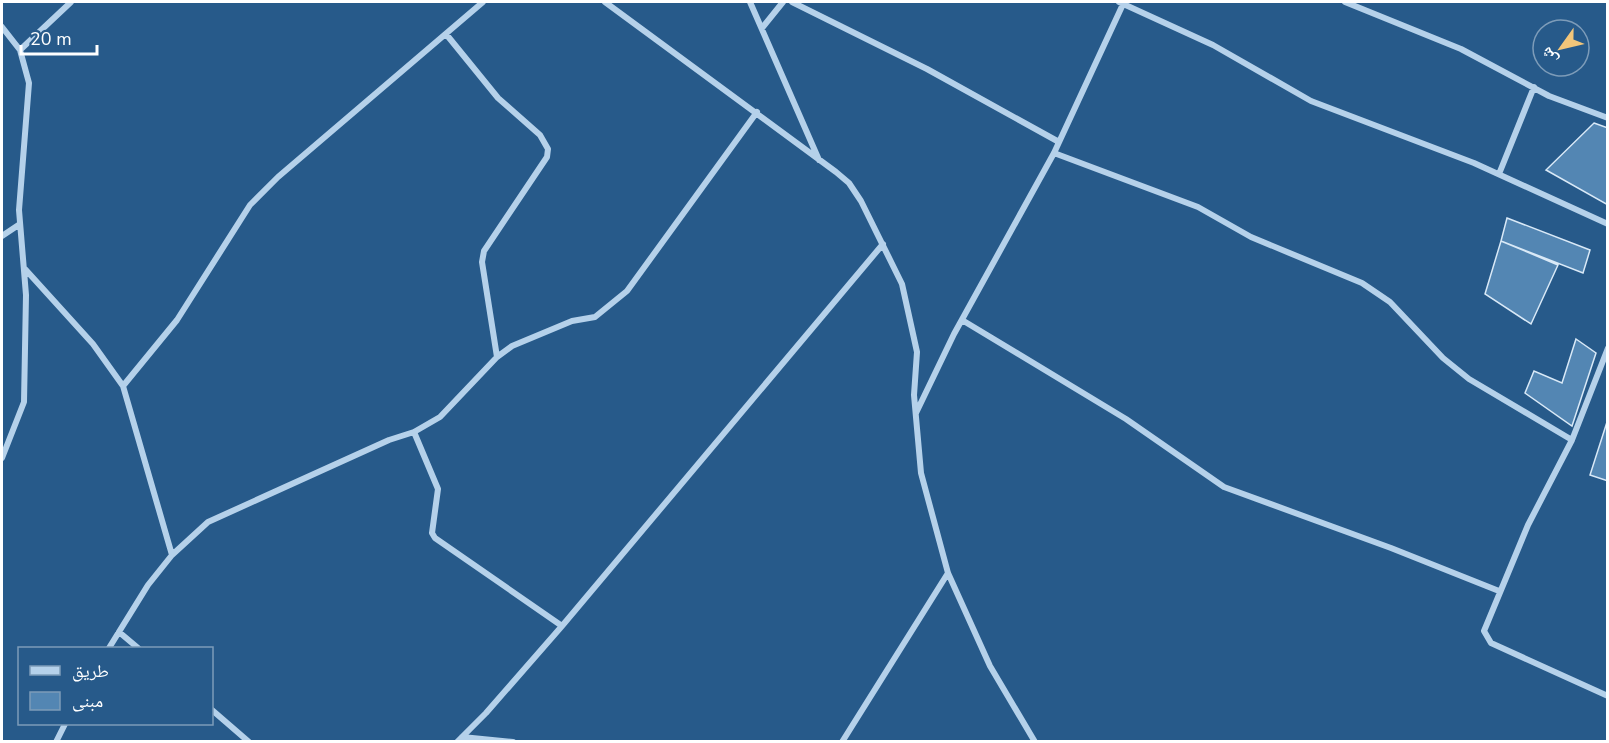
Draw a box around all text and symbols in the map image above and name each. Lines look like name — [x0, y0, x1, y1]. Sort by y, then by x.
scale bar — [21, 18, 98, 56]
north arrow — [1531, 18, 1591, 78]
text: 20 m — [30, 27, 72, 51]
text: ش — [1536, 43, 1563, 69]
legend — [18, 647, 213, 725]
text: طريق — [72, 659, 109, 683]
text: مبنى — [72, 689, 103, 713]

